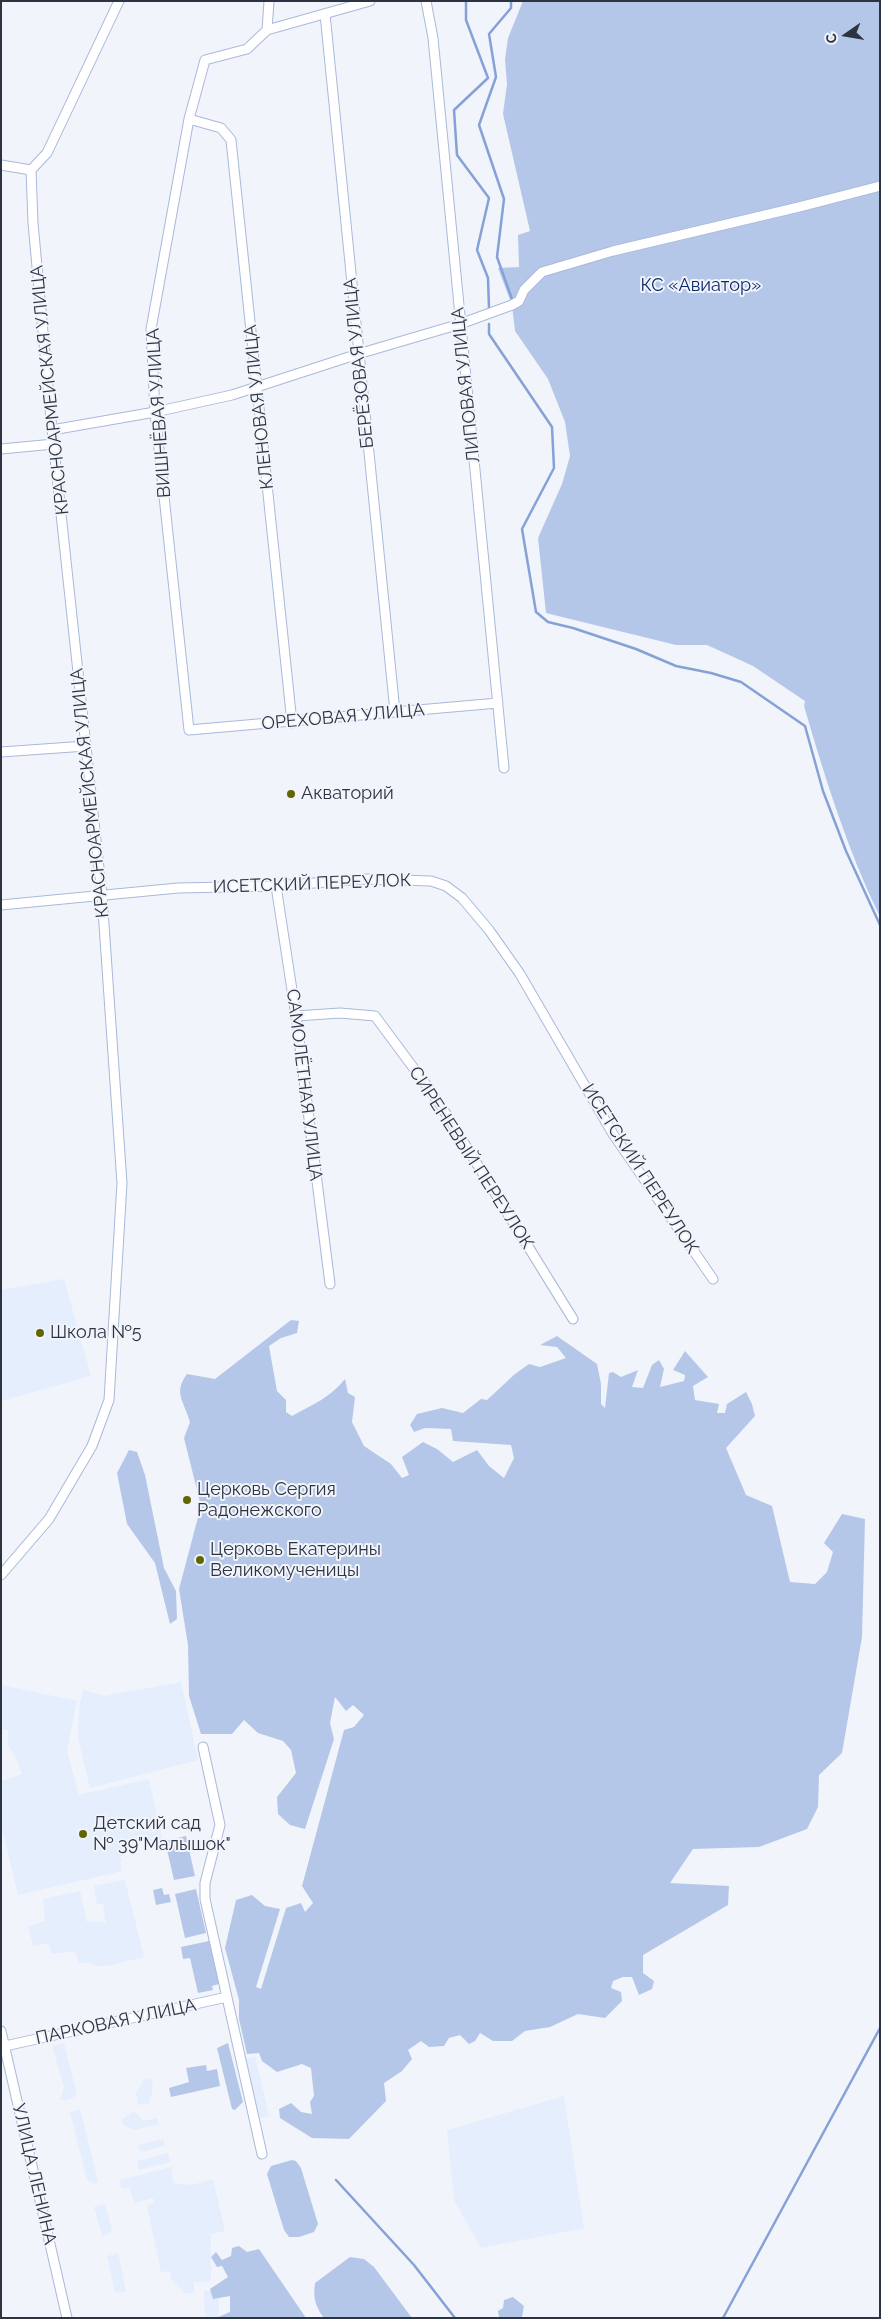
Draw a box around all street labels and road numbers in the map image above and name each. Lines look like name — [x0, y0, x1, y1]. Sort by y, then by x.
street label: КРАСНОАРМЕЙСКАЯ УЛИЦА — [26, 264, 74, 516]
street label: БЕРЁЗОВАЯ УЛИЦА — [339, 277, 379, 449]
street label: ЛИПОВАЯ УЛИЦА — [447, 306, 485, 464]
street label: КЛЕНОВАЯ УЛИЦА — [240, 324, 278, 490]
street label: ВИШНЁВАЯ УЛИЦА — [142, 327, 176, 499]
street label: КРАСНОАРМЕЙСКАЯ УЛИЦА — [66, 667, 114, 919]
street label: ОРЕХОВАЯ УЛИЦА — [261, 699, 425, 735]
street label: ИСЕТСКИЙ ПЕРЕУЛОК — [213, 870, 411, 898]
street label: САМОЛЁТНАЯ УЛИЦА — [281, 988, 327, 1182]
street label: СИРЕНЕВЫЙ ПЕРЕУЛОК — [404, 1063, 538, 1253]
street label: ИСЕТСКИЙ ПЕРЕУЛОК — [577, 1080, 703, 1258]
street label: ПАРКОВАЯ УЛИЦА — [34, 1994, 198, 2050]
street label: УЛИЦА ЛЕНИНА — [7, 2101, 61, 2247]

